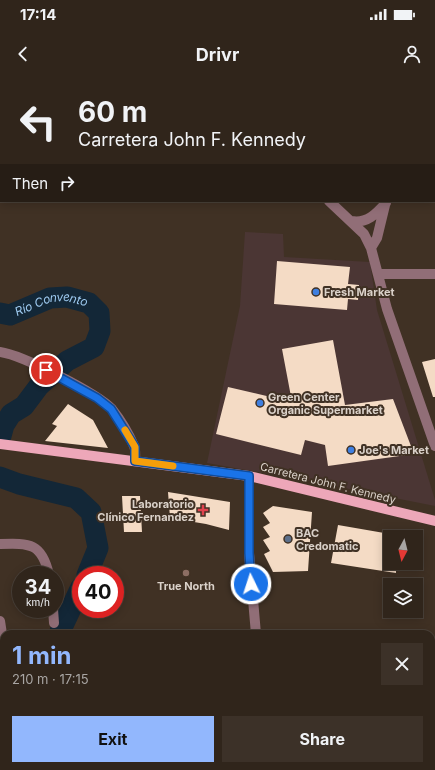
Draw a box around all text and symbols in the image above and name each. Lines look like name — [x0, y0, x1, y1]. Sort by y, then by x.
text: 17:14 — [20, 5, 56, 24]
icon: back — [12, 43, 34, 65]
icon: person — [401, 43, 423, 65]
text: Drivr — [196, 44, 239, 65]
text: 60 m — [78, 95, 147, 129]
icon: left — [12, 96, 64, 148]
text: Carretera John F. Kennedy — [78, 129, 306, 150]
icon: right — [56, 172, 78, 194]
text: Then — [12, 174, 48, 193]
place label: Fresh Market — [324, 285, 395, 299]
marker: Fresh Market — [311, 287, 321, 297]
water label: Río Convento — [12, 289, 90, 319]
pin — [29, 353, 63, 387]
icon: arrive — [35, 359, 57, 381]
place label: Green Center Organic Supermarket — [268, 390, 383, 417]
marker: Green Center Organic Supermarket — [255, 398, 265, 408]
place label: Joe's Market — [359, 443, 429, 457]
marker: Joe's Market — [346, 445, 356, 455]
street label: Carretera John F. Kennedy — [259, 459, 397, 507]
place label: Laboratorio Clínico Fernandez — [97, 497, 194, 524]
marker: Laboratorio Clínico Fernandez — [197, 504, 209, 516]
place label: BAC Credomatic — [296, 526, 359, 553]
north arrow — [383, 530, 423, 570]
map controls — [383, 530, 423, 618]
marker: BAC Credomatic — [283, 534, 293, 544]
position arrow — [230, 563, 272, 605]
speed limit sign: 40 — [72, 566, 124, 618]
marker: True North — [181, 568, 191, 578]
text: 34 — [25, 575, 51, 599]
button: layers — [383, 578, 423, 618]
place label: True North — [157, 579, 215, 593]
text: km/h — [26, 596, 50, 608]
text: 1 min — [12, 641, 71, 670]
button: close — [381, 643, 423, 685]
text: 210 m · 17:15 — [12, 671, 89, 687]
button: Exit — [12, 716, 214, 762]
button: Share — [222, 716, 423, 762]

